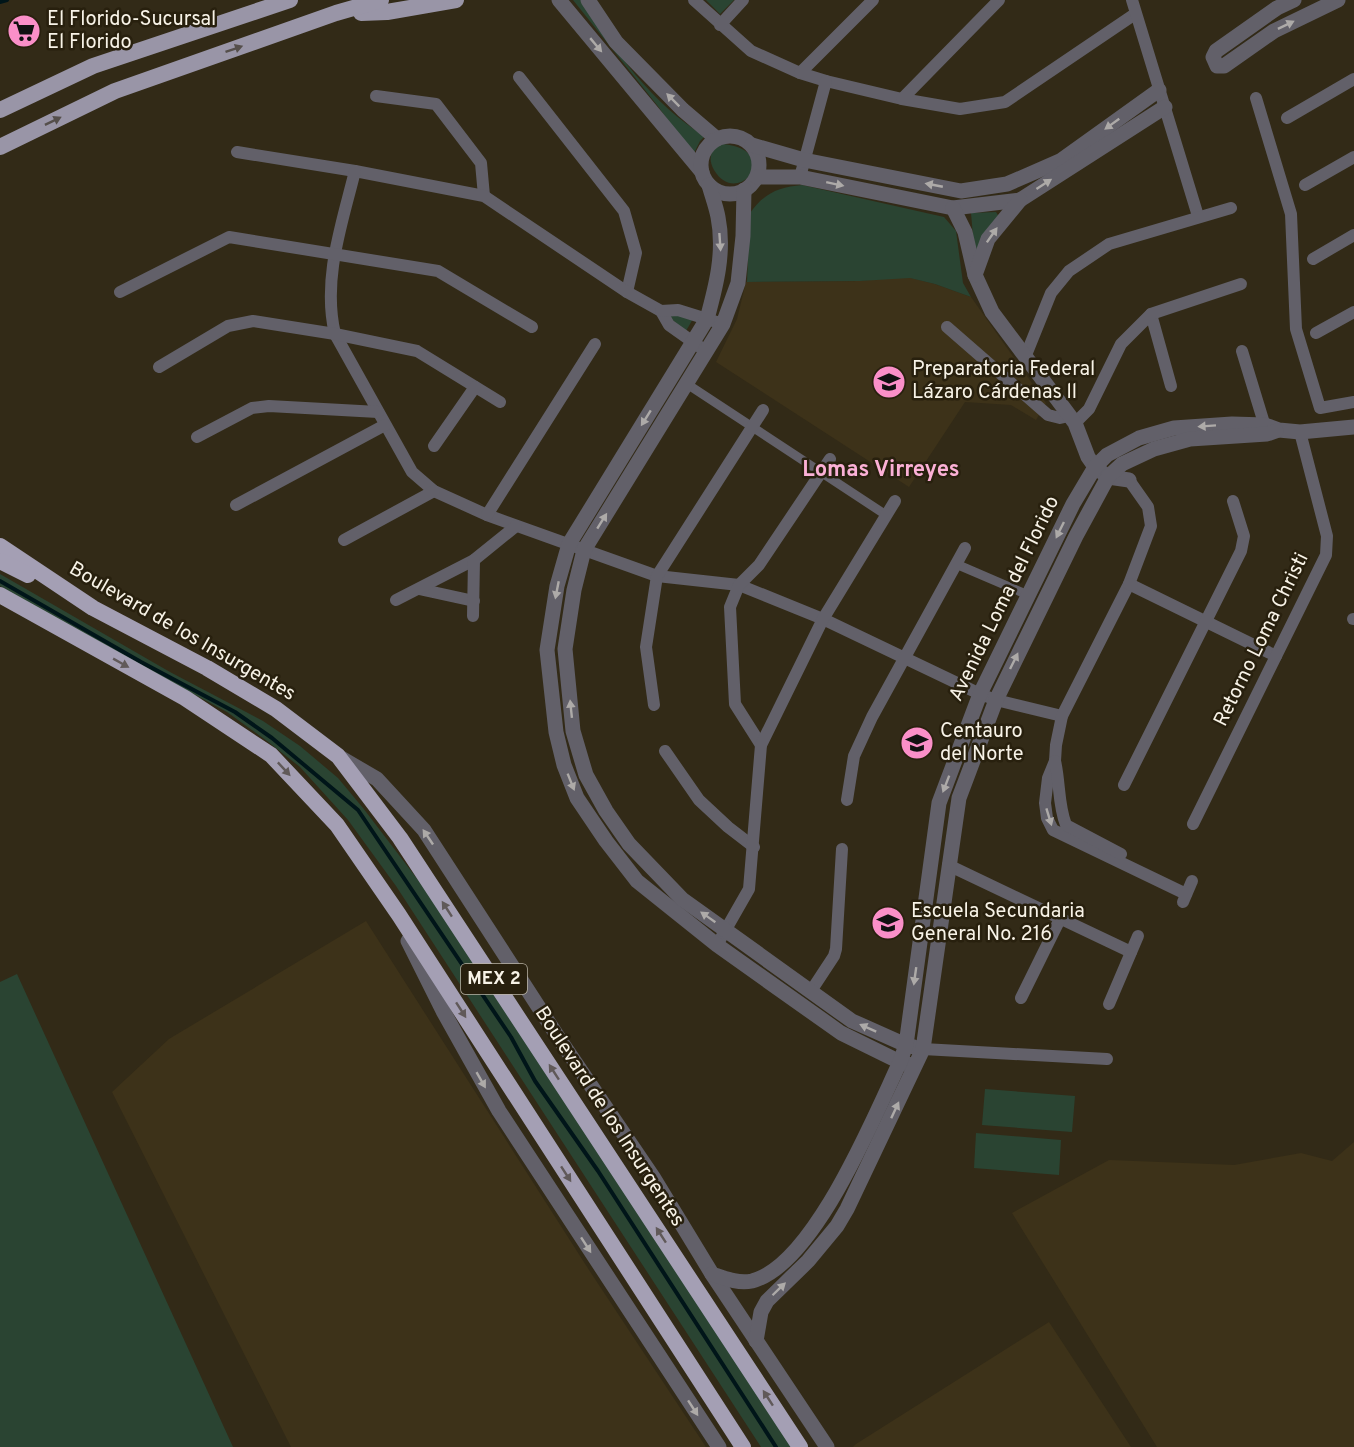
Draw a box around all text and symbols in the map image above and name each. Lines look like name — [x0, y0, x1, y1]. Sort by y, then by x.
place label: El Florido-Sucursal El Florido — [47, 7, 216, 56]
supermarket icon: El Florido-Sucursal El Florido — [6, 13, 42, 49]
one-way arrow — [1277, 21, 1294, 30]
one-way arrow — [590, 37, 603, 53]
one-way arrow — [225, 44, 243, 54]
one-way arrow — [667, 94, 681, 108]
one-way arrow — [44, 116, 61, 125]
one-way arrow — [1104, 118, 1120, 130]
one-way arrow — [1036, 179, 1052, 190]
one-way arrow — [826, 180, 845, 189]
one-way arrow — [925, 180, 944, 189]
one-way arrow — [986, 227, 998, 243]
one-way arrow — [715, 233, 725, 252]
place label: Preparatoria Federal Lázaro Cárdenas ll — [912, 357, 1095, 406]
school or university icon: Preparatoria Federal Lázaro Cárdenas ll — [871, 364, 907, 400]
one-way arrow — [640, 410, 651, 426]
one-way arrow — [1197, 421, 1216, 430]
district label: Lomas Virreyes — [802, 457, 960, 484]
street label: Avenida Loma del Florido — [944, 492, 1066, 706]
one-way arrow — [596, 513, 607, 529]
one-way arrow — [1055, 521, 1064, 538]
street label: Retorno Loma Christi — [1209, 549, 1315, 731]
street label: Boulevard de los Insurgentes — [64, 556, 300, 708]
one-way arrow — [552, 581, 561, 600]
one-way arrow — [1010, 653, 1019, 670]
one-way arrow — [112, 658, 129, 668]
one-way arrow — [566, 699, 576, 718]
place label: Centauro del Norte — [940, 719, 1023, 768]
school or university icon: Centauro del Norte — [899, 725, 935, 761]
one-way arrow — [276, 761, 290, 775]
one-way arrow — [566, 773, 576, 791]
one-way arrow — [941, 776, 951, 794]
one-way arrow — [1044, 808, 1054, 826]
one-way arrow — [423, 829, 434, 845]
place label: Escuela Secundaria General No. 216 — [911, 899, 1085, 948]
one-way arrow — [442, 901, 453, 917]
school or university icon: Escuela Secundaria General No. 216 — [870, 905, 906, 941]
one-way arrow — [701, 911, 717, 923]
road number: MEX 2 — [461, 964, 527, 994]
one-way arrow — [911, 967, 920, 986]
one-way arrow — [455, 1002, 466, 1018]
street label: Boulevard de los Insurgentes — [528, 1002, 690, 1232]
one-way arrow — [860, 1024, 877, 1033]
one-way arrow — [549, 1063, 560, 1080]
one-way arrow — [476, 1072, 486, 1089]
one-way arrow — [890, 1101, 899, 1118]
one-way arrow — [561, 1165, 572, 1182]
one-way arrow — [656, 1227, 667, 1243]
one-way arrow — [580, 1236, 592, 1252]
one-way arrow — [771, 1283, 785, 1297]
one-way arrow — [763, 1390, 774, 1406]
one-way arrow — [687, 1399, 699, 1415]

